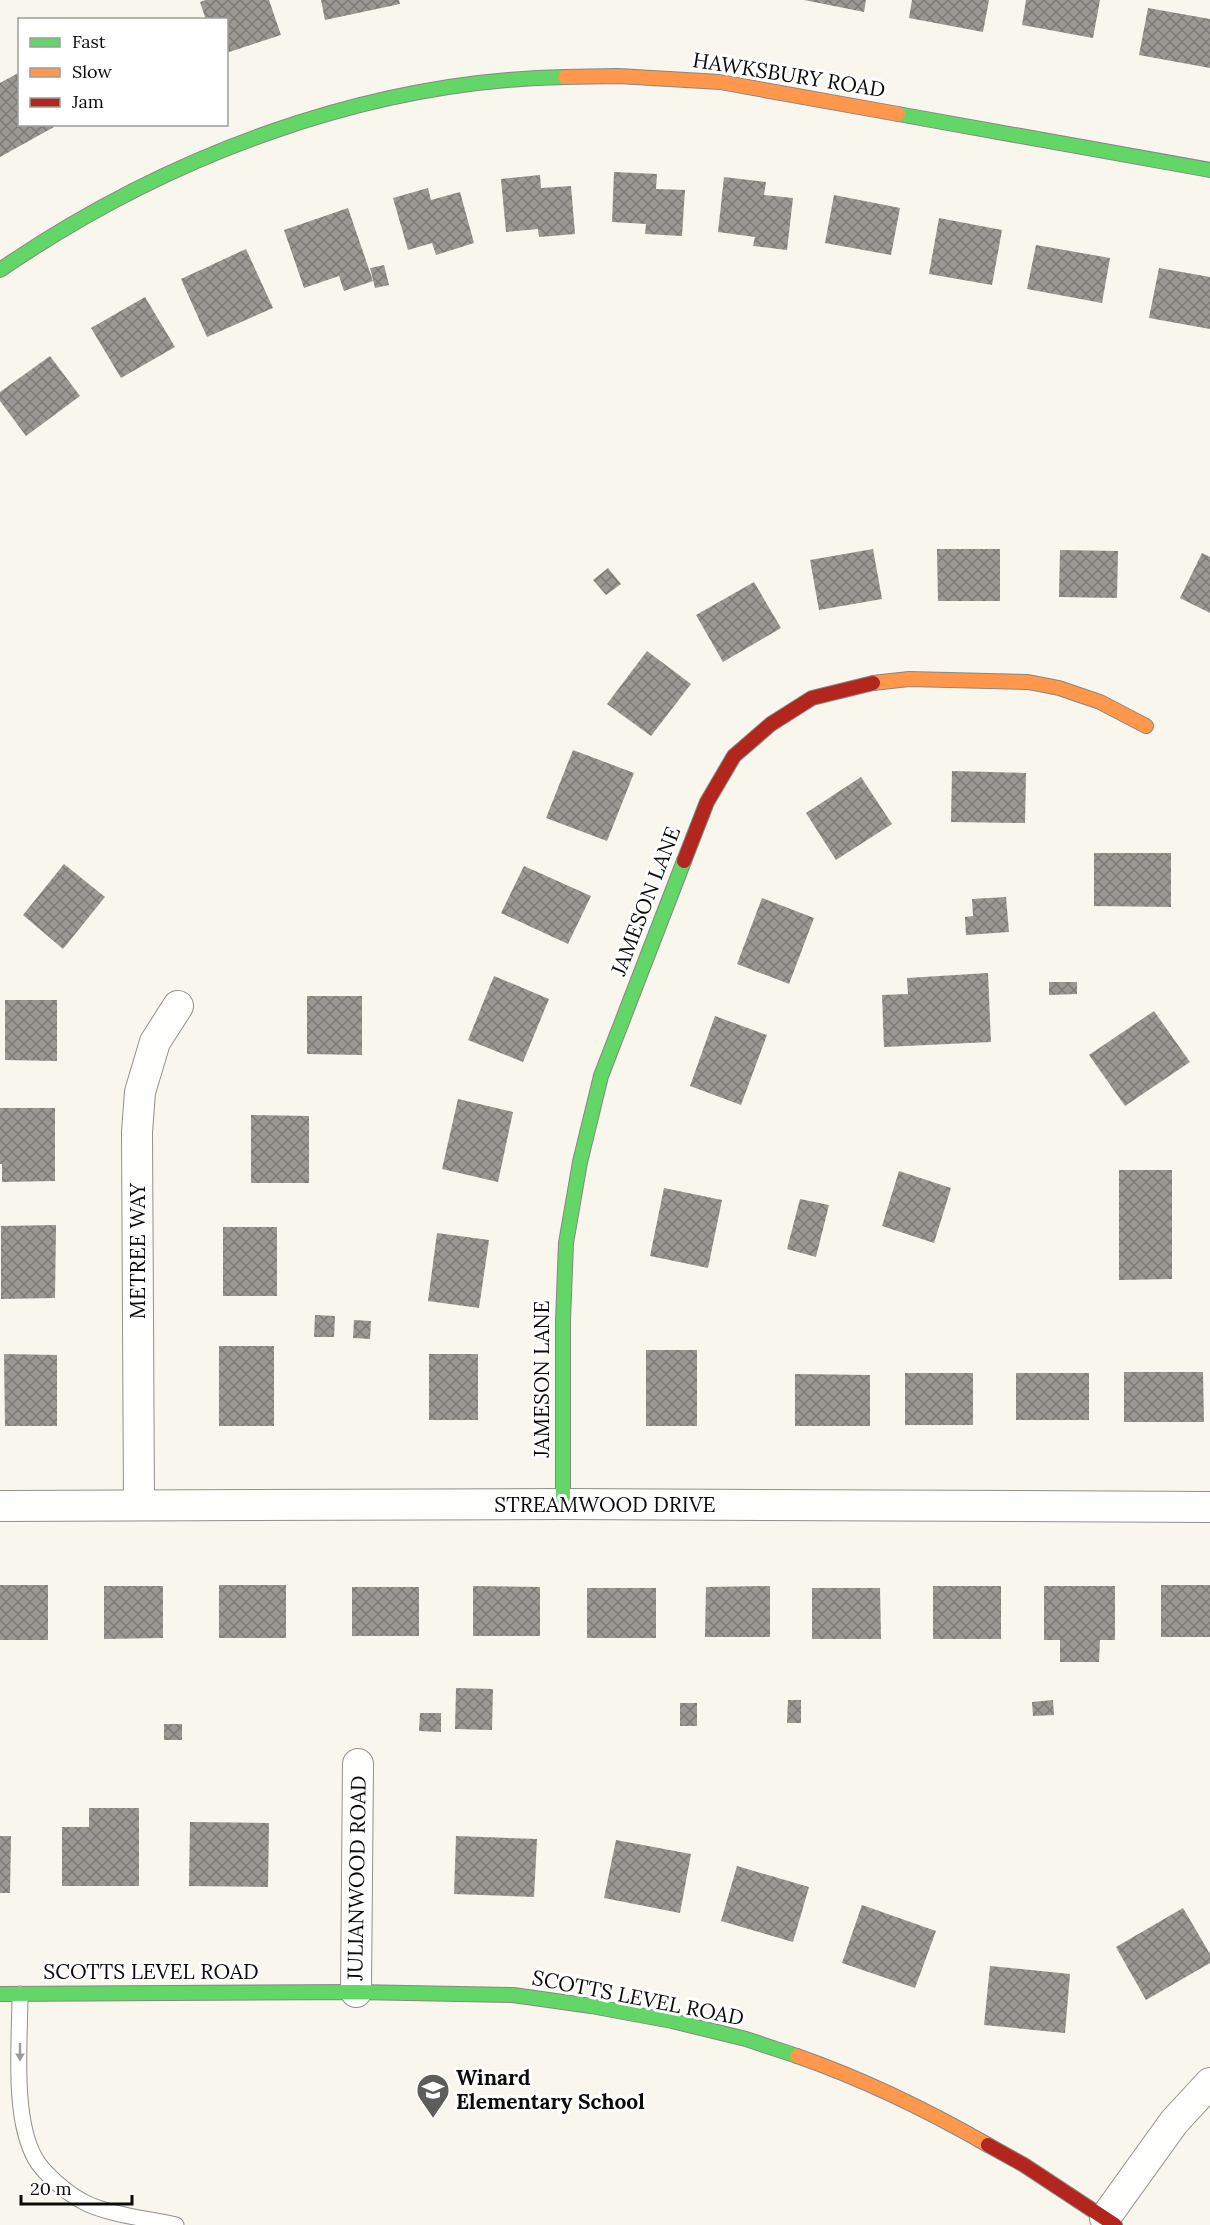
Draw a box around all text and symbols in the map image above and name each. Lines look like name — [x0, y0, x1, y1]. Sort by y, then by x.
legend — [18, 18, 228, 126]
text: Fast — [72, 30, 106, 53]
street label: HAWKSBURY ROAD — [691, 46, 887, 103]
text: Slow — [72, 60, 112, 83]
text: Jam — [71, 90, 104, 113]
street label: JAMESON LANE — [604, 823, 686, 980]
street label: METREE WAY — [124, 1182, 151, 1319]
street label: JAMESON LANE — [528, 1300, 555, 1459]
street label: STREAMWOOD DRIVE — [494, 1491, 716, 1518]
street label: JULIANWOOD ROAD — [341, 1775, 372, 1982]
street label: SCOTTS LEVEL ROAD — [43, 1958, 259, 1985]
street label: SCOTTS LEVEL ROAD — [530, 1964, 746, 2031]
one-way arrow — [15, 2043, 25, 2062]
place label: Winard Elementary School — [456, 2064, 645, 2115]
school or university icon: Winard Elementary School — [415, 2072, 451, 2119]
scale bar — [21, 2168, 132, 2206]
text: 20 m — [30, 2177, 72, 2200]

